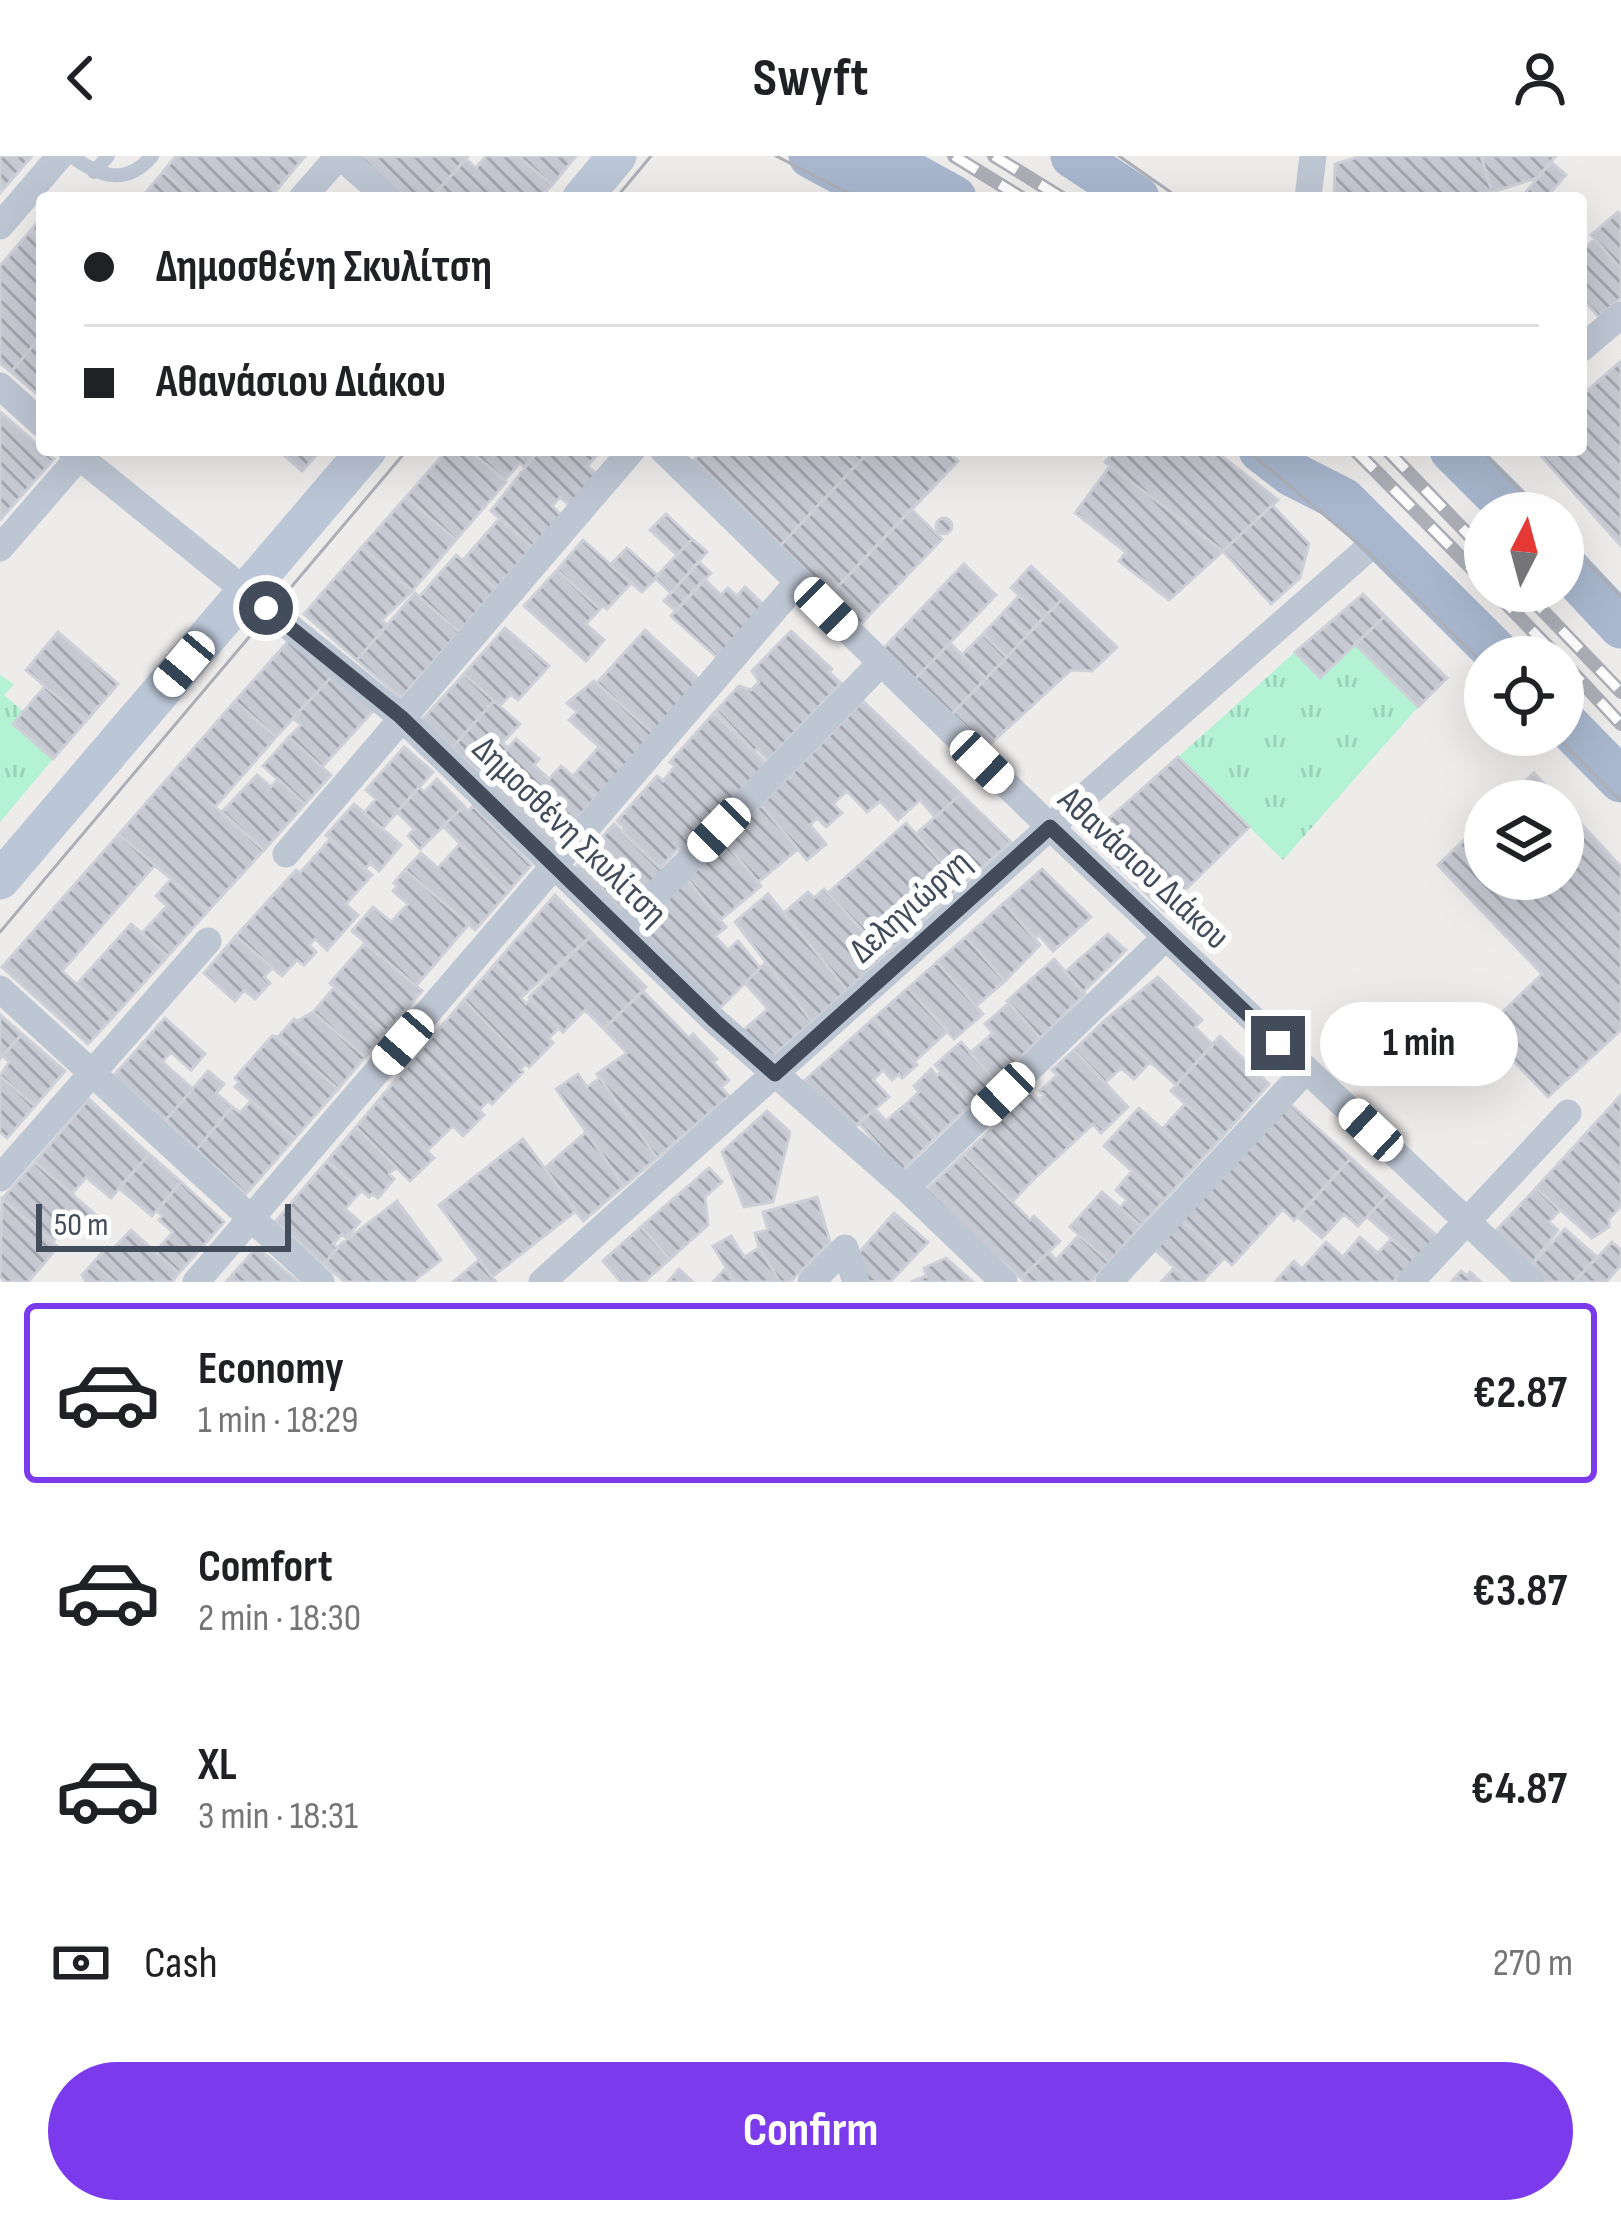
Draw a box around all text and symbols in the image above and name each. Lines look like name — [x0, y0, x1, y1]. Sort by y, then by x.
icon: back — [48, 45, 114, 111]
icon: person — [1507, 45, 1573, 111]
text: Swyft — [753, 46, 868, 111]
text: Δημοσθένη Σκυλίτση — [156, 240, 492, 295]
text: Αθανάσιου Διάκου — [156, 355, 446, 410]
north arrow — [1464, 492, 1584, 612]
map controls — [1464, 492, 1584, 900]
car — [788, 571, 864, 647]
route start — [239, 581, 293, 635]
car — [147, 625, 221, 703]
button: locate — [1464, 636, 1584, 756]
car — [944, 724, 1020, 800]
street label: Δημοσθένη Σκυλίτση — [463, 728, 675, 935]
street label: Αθανάσιου Διάκου — [1048, 778, 1238, 959]
button: layers — [1464, 780, 1584, 900]
car — [681, 792, 757, 868]
street label: Δεληγιώργη — [841, 841, 980, 972]
callout: 1 min — [1320, 1001, 1518, 1085]
car — [366, 1003, 440, 1081]
route end — [1251, 1016, 1305, 1070]
text: 1 min — [1383, 1020, 1455, 1067]
car — [965, 1056, 1041, 1132]
car — [1332, 1092, 1410, 1168]
scale bar — [36, 1198, 291, 1251]
text: 50 m — [54, 1205, 108, 1245]
icon: car — [54, 1339, 162, 1447]
text: Economy — [198, 1342, 344, 1397]
text: €2.87 — [1473, 1366, 1567, 1421]
text: 1 min · 18:29 — [198, 1397, 358, 1444]
icon: car — [54, 1537, 162, 1645]
text: Comfort — [198, 1540, 333, 1595]
text: €3.87 — [1472, 1564, 1567, 1619]
text: 2 min · 18:30 — [198, 1595, 361, 1642]
icon: car — [54, 1735, 162, 1843]
text: XL — [198, 1738, 237, 1793]
text: €4.87 — [1471, 1762, 1567, 1817]
text: 3 min · 18:31 — [198, 1793, 358, 1840]
icon: cash — [48, 1930, 114, 1996]
text: Cash — [144, 1936, 218, 1991]
text: 270 m — [1493, 1940, 1573, 1987]
button: Confirm — [48, 2062, 1573, 2200]

